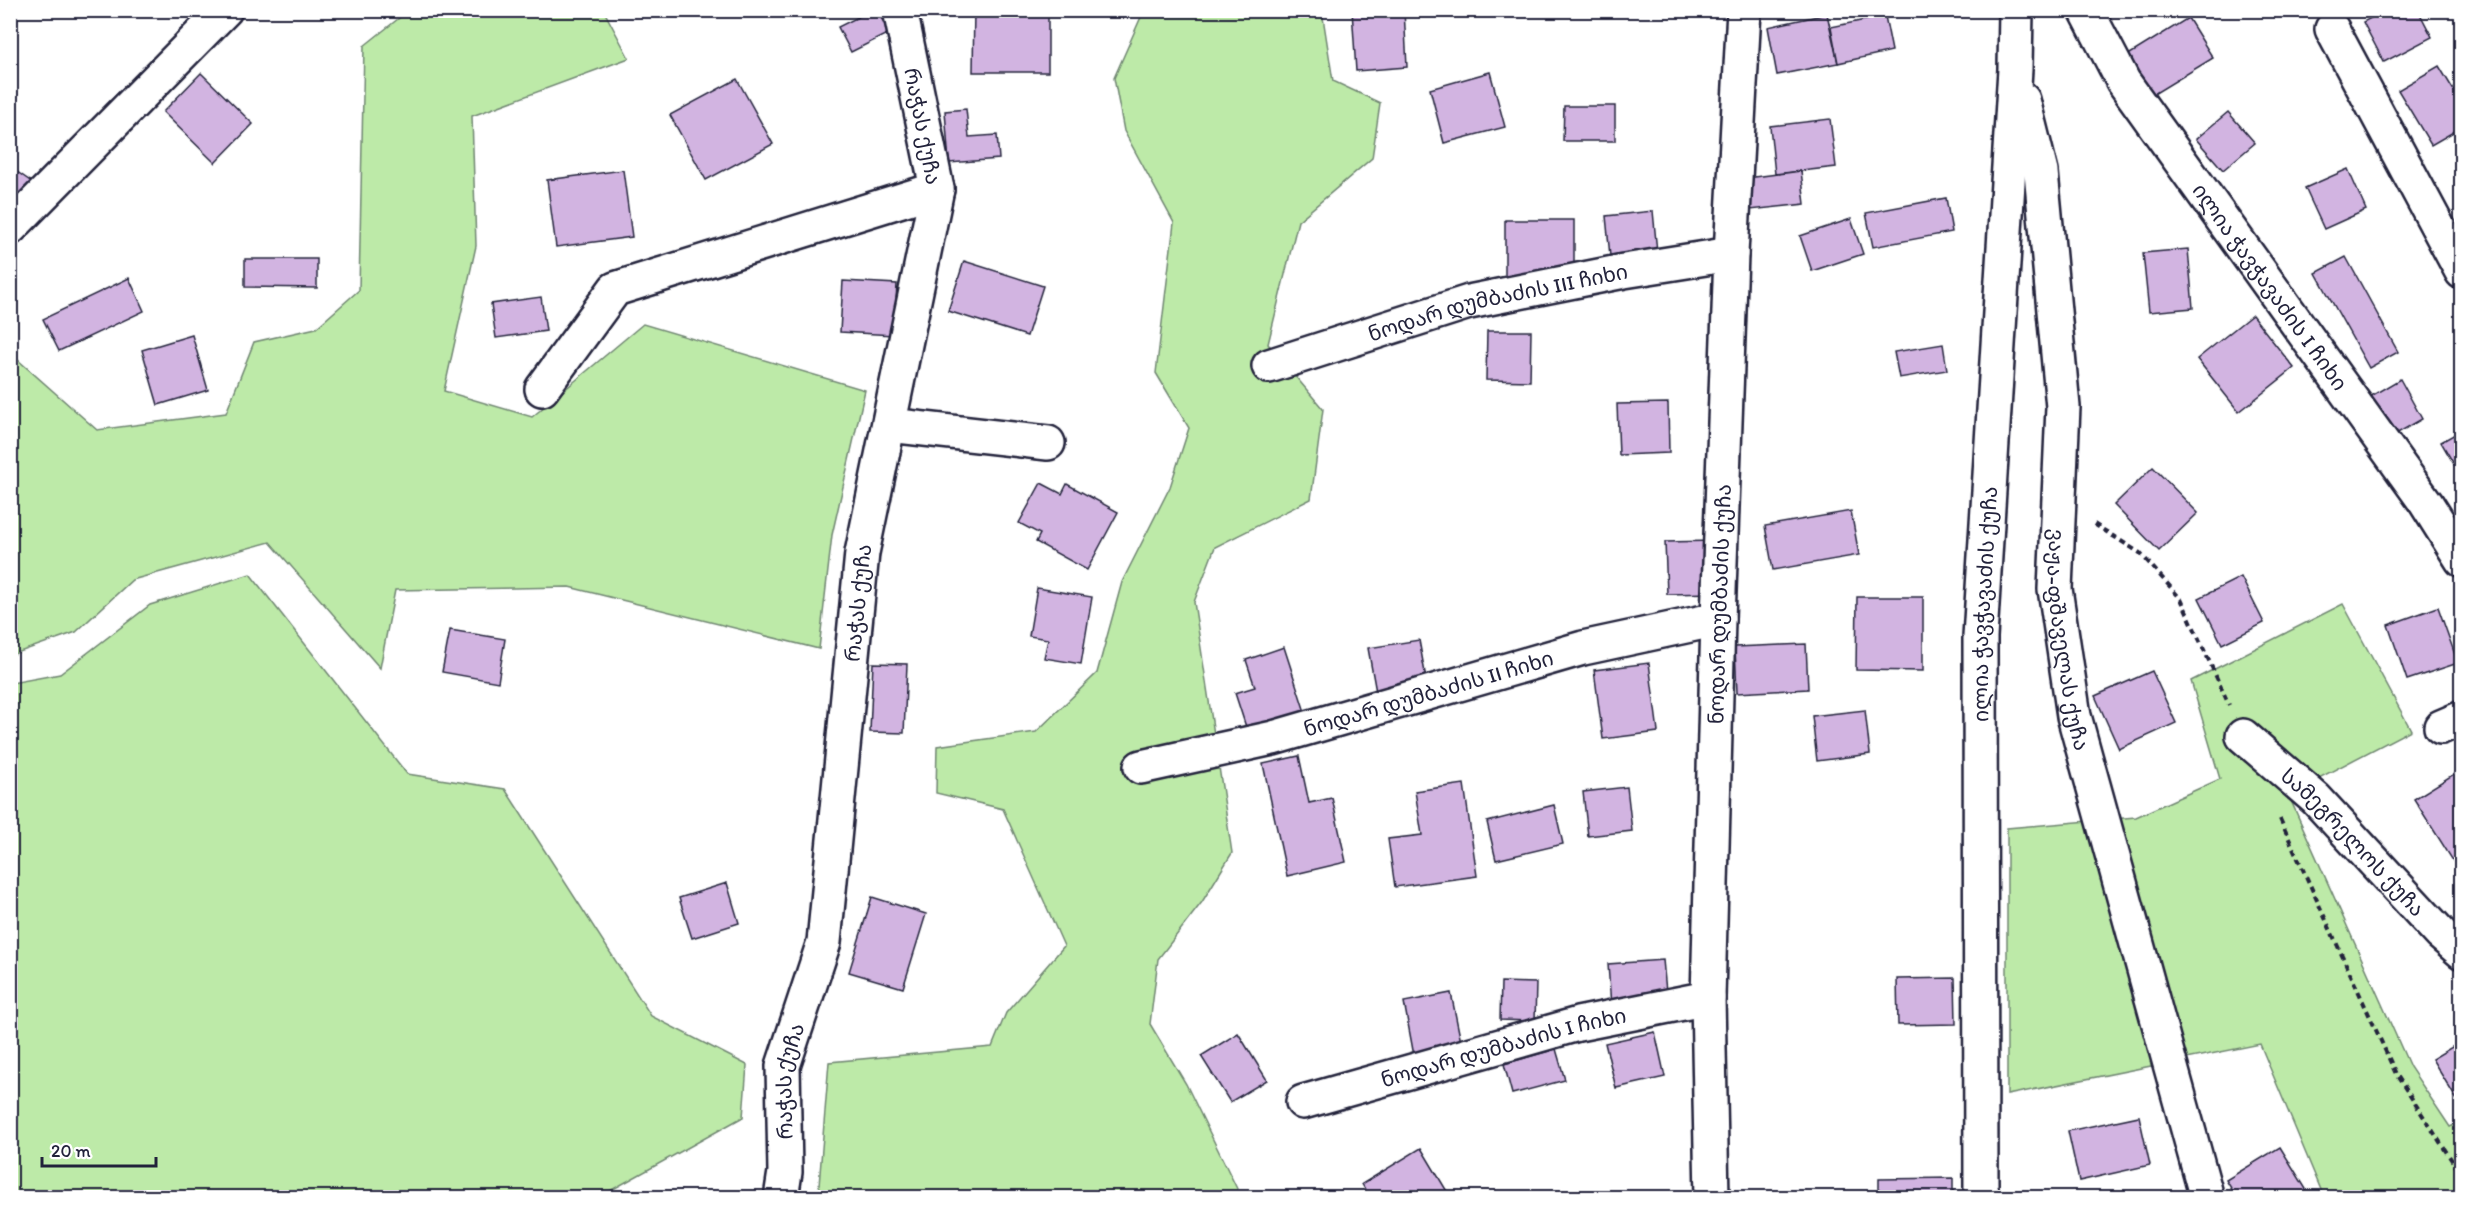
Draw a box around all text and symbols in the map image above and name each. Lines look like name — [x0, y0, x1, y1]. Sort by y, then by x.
street label: რაჭას ქუჩა — [899, 66, 947, 186]
street label: ილია ჭავჭავაძის I ჩიხი — [2188, 178, 2353, 395]
street label: ნოდარ დუმბაძის III ჩიხი — [1365, 258, 1630, 346]
street label: ნოდარ დუმბაძის ქუჩა — [1703, 484, 1735, 725]
street label: ილია ჭავჭავაძის ქუჩა — [1967, 485, 2002, 722]
street label: ვაჟა-ფშაველას ქუჩა — [2042, 528, 2095, 753]
street label: რაჭას ქუჩა — [839, 541, 876, 663]
street label: ნოდარ დუმბაძის II ჩიხი — [1301, 645, 1556, 741]
street label: სამეგრელოს ქუჩა — [2276, 762, 2430, 921]
street label: ნოდარ დუმბაძის I ჩიხი — [1378, 1002, 1628, 1092]
street label: რაჭას ქუჩა — [770, 1020, 809, 1140]
scale bar — [42, 1130, 156, 1168]
text: 20 m — [51, 1140, 91, 1162]

